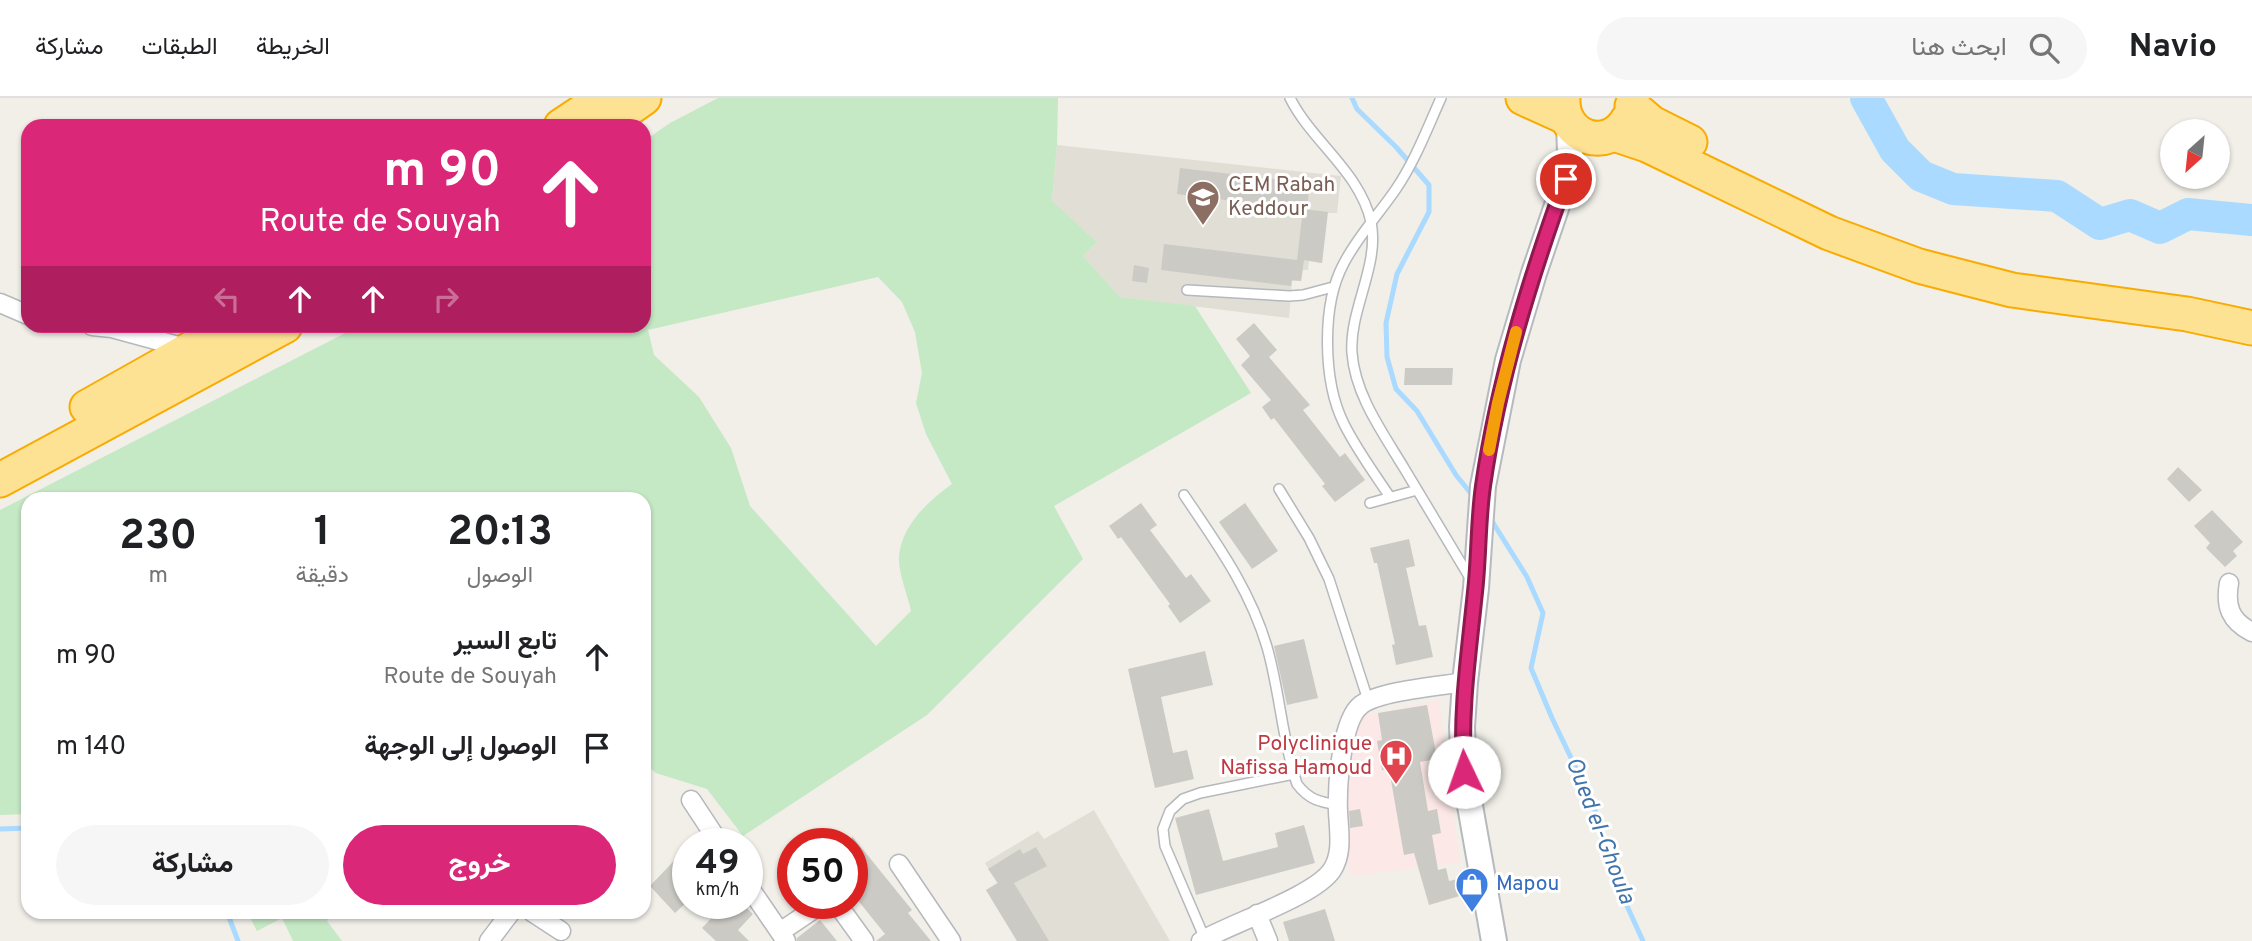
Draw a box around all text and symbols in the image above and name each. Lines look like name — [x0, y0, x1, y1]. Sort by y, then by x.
search box — [1597, 17, 2087, 80]
text: Navio — [2129, 27, 2217, 69]
icon: search — [2025, 29, 2063, 67]
text: ابحث هنا — [1911, 32, 2007, 65]
text: مشاركة — [35, 33, 103, 63]
text: الطبقات — [141, 33, 218, 63]
text: الخريطة — [256, 33, 330, 63]
north arrow — [2160, 119, 2230, 189]
map controls — [2160, 119, 2230, 189]
text: 90 m — [383, 142, 501, 204]
icon: ahead — [525, 147, 616, 238]
pin — [1536, 149, 1596, 209]
icon: arrive — [1547, 160, 1585, 198]
place label: CEM Rabah Keddour — [1228, 172, 1335, 223]
school or university icon: CEM Rabah Keddour — [1184, 178, 1222, 227]
text: Route de Souyah — [259, 203, 501, 243]
icon: left — [208, 280, 246, 318]
icon: ahead — [281, 280, 319, 318]
icon: ahead — [354, 280, 392, 318]
icon: right — [427, 280, 465, 318]
text: 1 — [314, 507, 331, 560]
text: 20:13 — [447, 507, 553, 560]
text: 230 — [119, 511, 197, 564]
text: m — [149, 562, 168, 591]
text: دقيقة — [296, 562, 349, 591]
text: الوصول — [467, 562, 533, 591]
text: تابع السير — [454, 626, 557, 659]
icon: ahead — [578, 638, 616, 676]
text: 90 m — [56, 640, 116, 673]
text: Route de Souyah — [383, 663, 557, 692]
icon: arrive — [578, 729, 616, 767]
text: 140 m — [56, 731, 126, 764]
text: الوصول إلى الوجهة — [364, 731, 557, 764]
place label: Polyclinique Nafissa Hamoud — [1220, 731, 1372, 782]
position arrow — [1427, 735, 1501, 809]
hospital icon: Polyclinique Nafissa Hamoud — [1377, 737, 1415, 786]
water label: Oued el-Ghoula — [1558, 753, 1640, 909]
button: مشاركة — [56, 825, 329, 905]
button: خروج — [343, 825, 616, 905]
speed limit sign: 50 — [777, 828, 868, 919]
text: 49 — [695, 842, 740, 886]
shop icon: Mapou — [1453, 865, 1491, 914]
place label: Mapou — [1496, 871, 1559, 898]
text: km/h — [696, 879, 739, 902]

